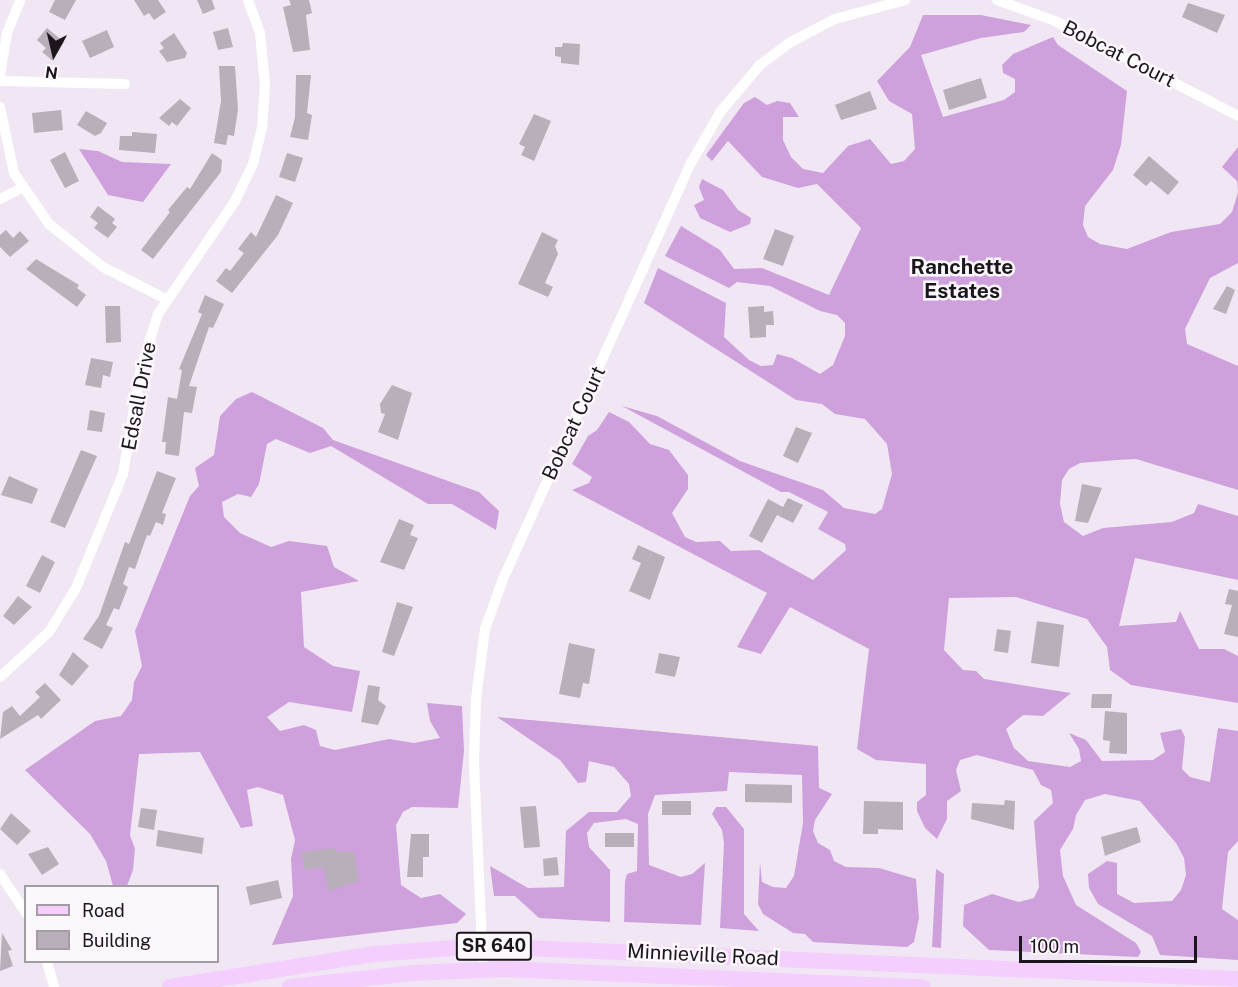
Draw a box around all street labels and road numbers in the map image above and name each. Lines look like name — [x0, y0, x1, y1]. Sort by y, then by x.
street label: Bobcat Court — [1059, 15, 1179, 93]
street label: Edsall Drive — [117, 340, 161, 452]
street label: Bobcat Court — [537, 362, 611, 484]
road number: SR 640 — [455, 931, 533, 961]
street label: Minnieville Road — [626, 939, 780, 971]

